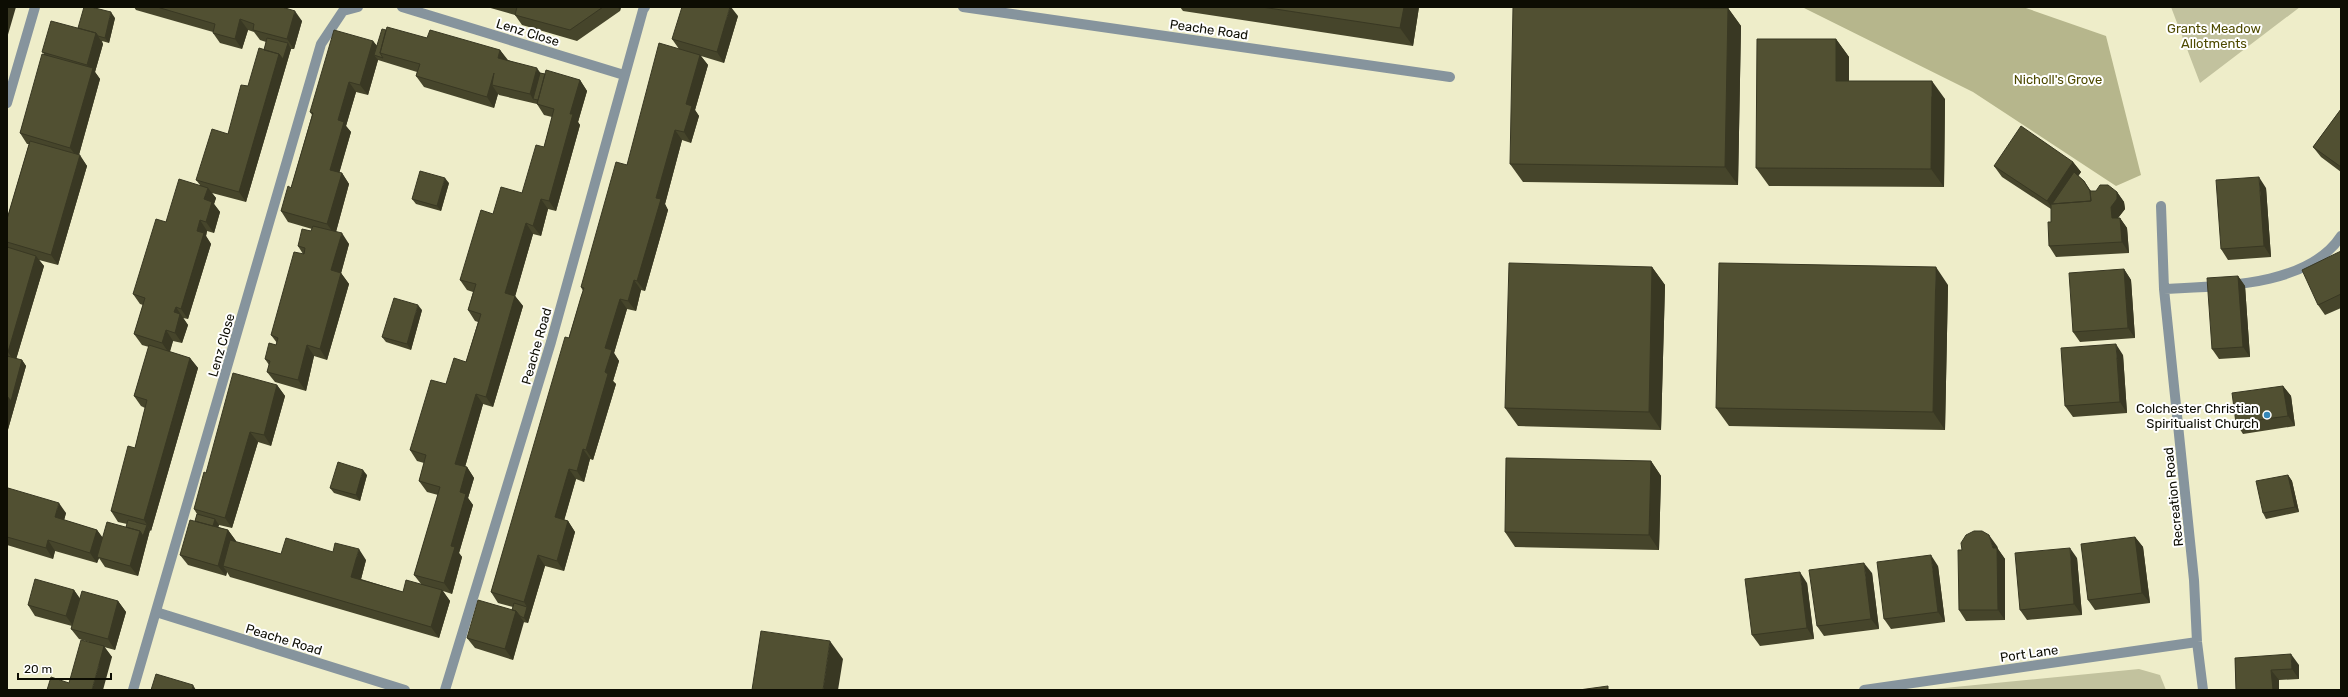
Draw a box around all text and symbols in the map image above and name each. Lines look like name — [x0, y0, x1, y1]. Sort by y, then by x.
street label: Lenz Close — [494, 16, 561, 49]
street label: Peache Road — [1169, 17, 1249, 42]
park label: Grants Meadow Allotments — [2167, 21, 2261, 51]
park label: Nicholl's Grove — [2014, 72, 2102, 87]
street label: Peache Road — [518, 306, 555, 386]
street label: Lenz Close — [205, 312, 238, 379]
place label: Colchester Christian Spiritualist Church — [2136, 401, 2259, 431]
marker: Colchester Christian Spiritualist Church — [2262, 410, 2272, 420]
street label: Recreation Road — [2161, 447, 2186, 547]
street label: Peache Road — [244, 621, 324, 658]
street label: Port Lane — [1999, 642, 2059, 665]
scale bar — [18, 655, 111, 681]
text: 20 m — [24, 662, 52, 676]

